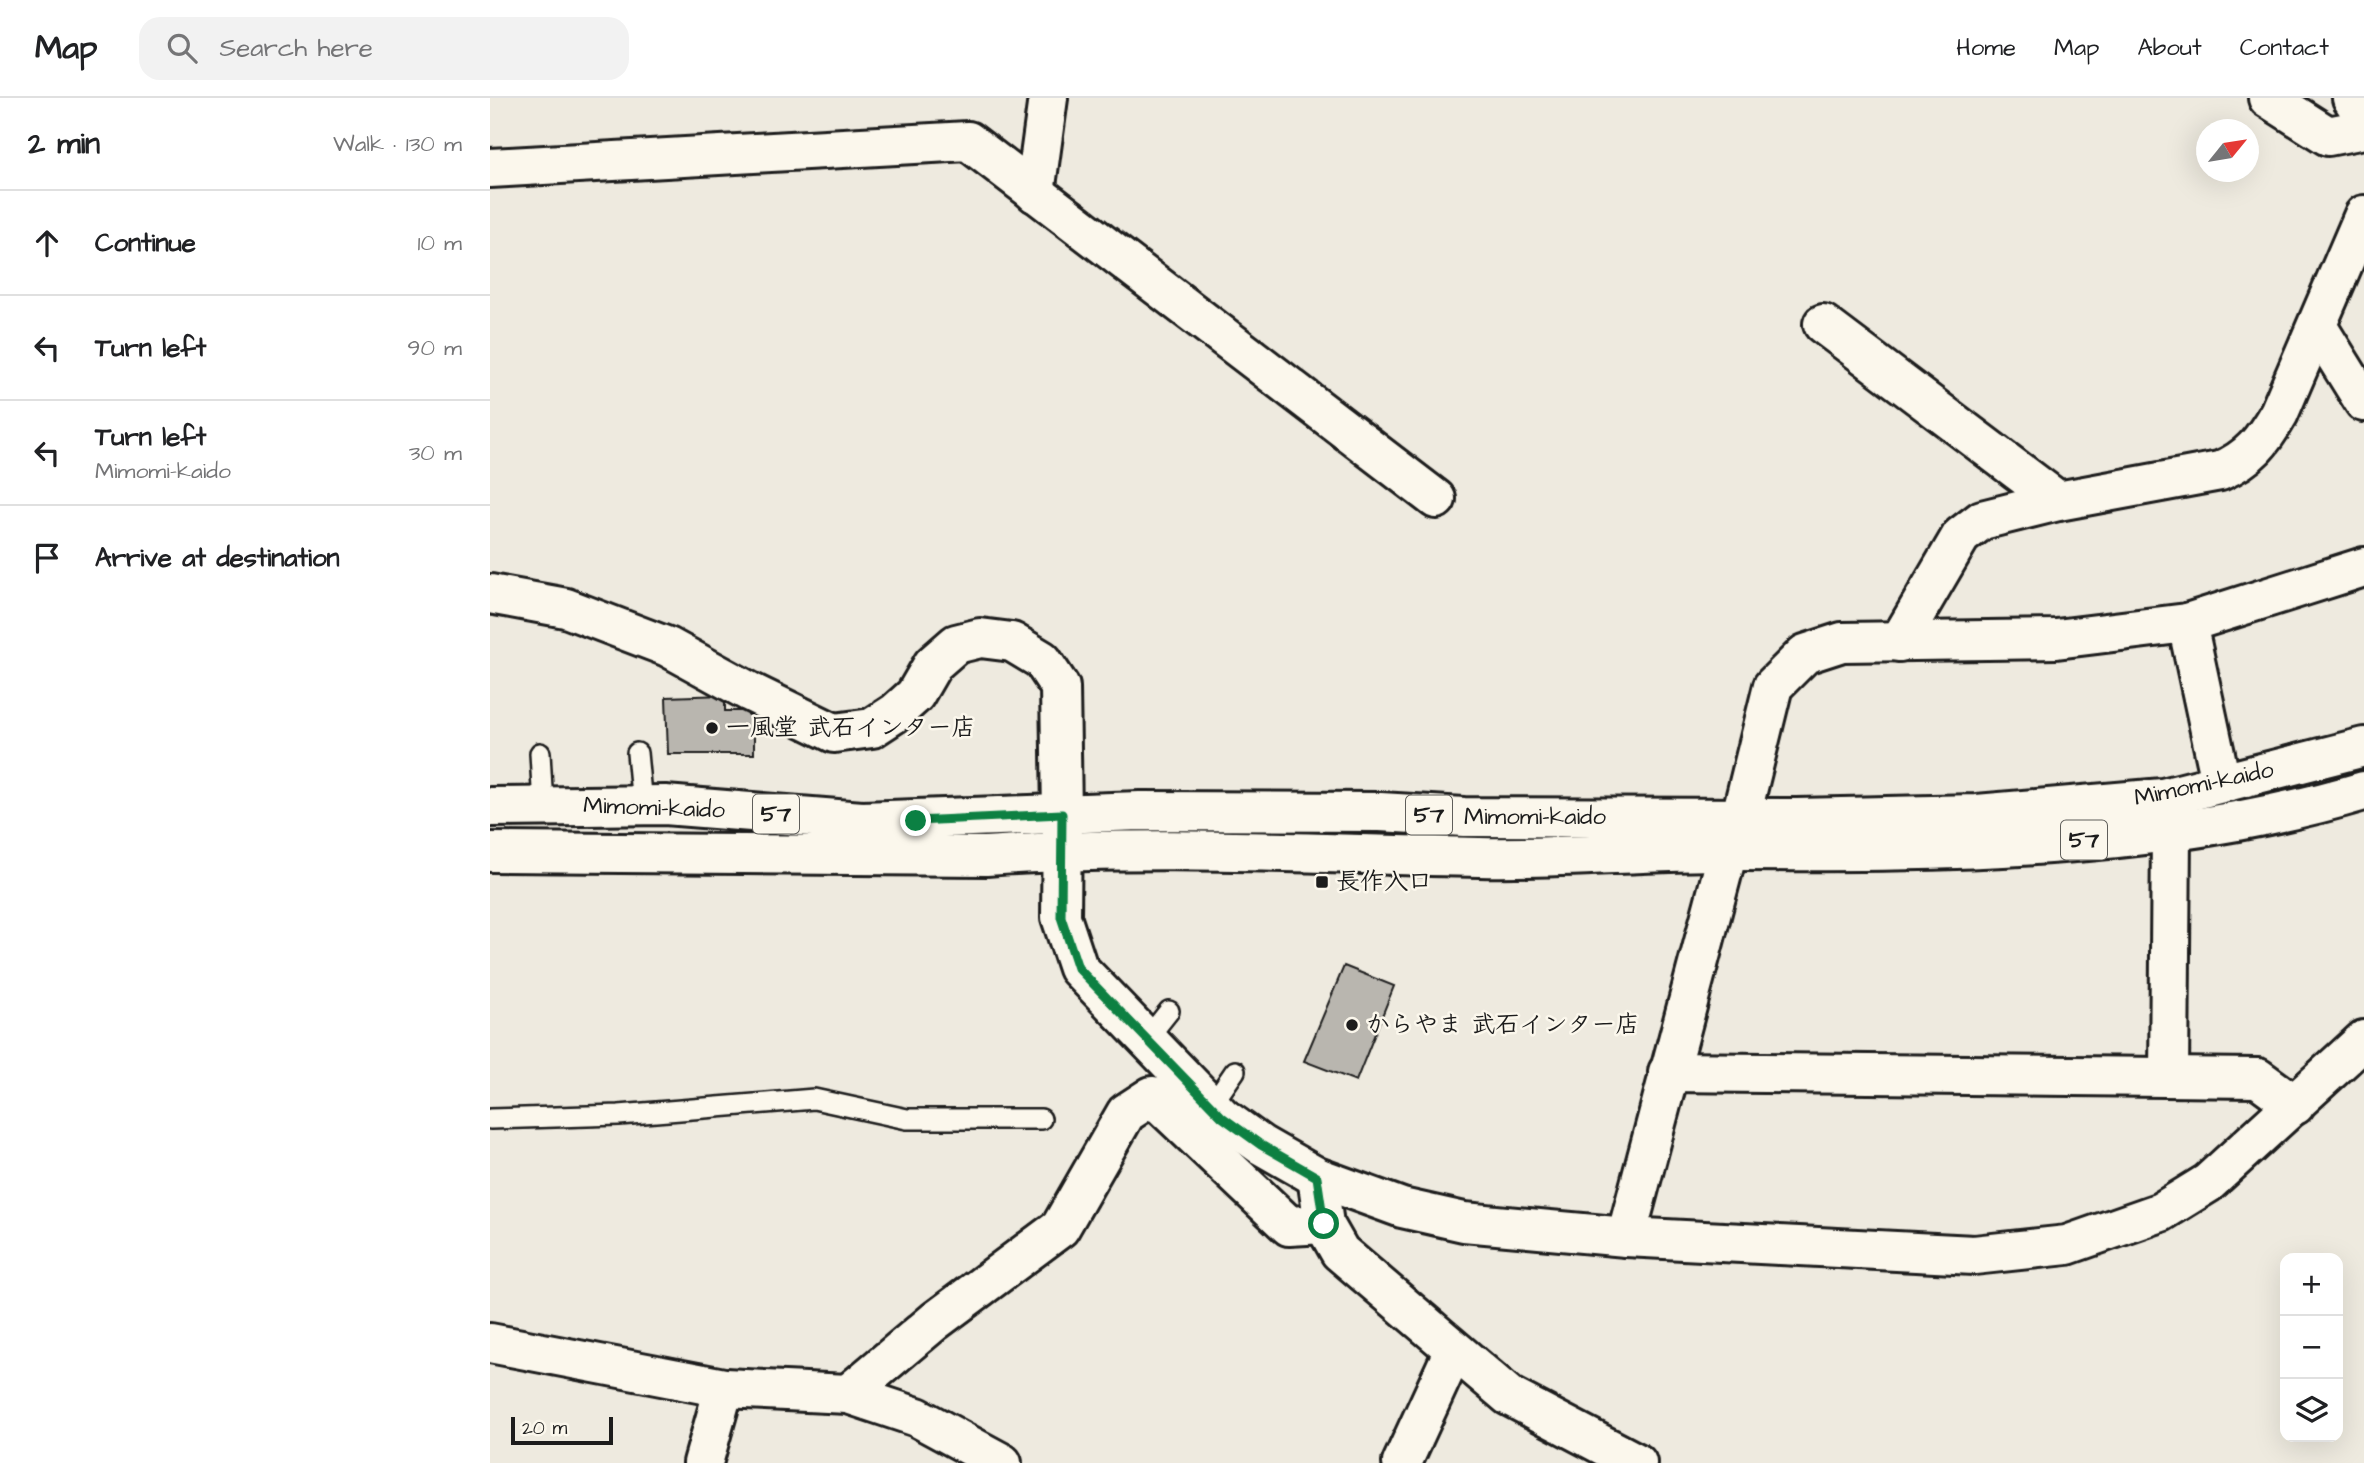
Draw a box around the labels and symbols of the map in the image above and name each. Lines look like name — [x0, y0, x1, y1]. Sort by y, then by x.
north arrow — [2196, 119, 2259, 182]
place label: 一風堂 武石インター店 — [726, 711, 976, 745]
marker: 一風堂 武石インター店 — [704, 720, 720, 736]
street label: Mimomi-kaido — [2131, 753, 2277, 815]
street label: Mimomi-kaido — [583, 789, 726, 827]
road number: 57 — [753, 794, 799, 834]
road number: 57 — [1406, 796, 1452, 834]
street label: Mimomi-kaido — [1464, 800, 1606, 834]
route end — [900, 805, 931, 836]
road number: 57 — [2061, 820, 2107, 860]
place label: 長作入口 — [1336, 865, 1432, 899]
marker: 長作入口 — [1314, 874, 1330, 890]
place label: からやま 武石インター店 — [1366, 1008, 1640, 1042]
marker: からやま 武石インター店 — [1344, 1017, 1360, 1033]
route start — [1308, 1208, 1339, 1239]
scale bar — [511, 1414, 612, 1446]

